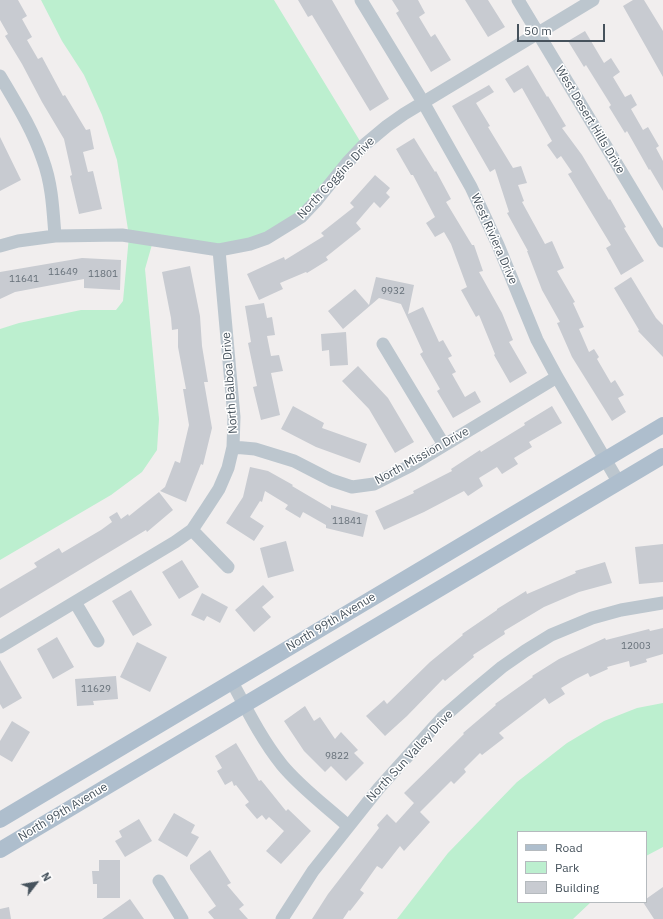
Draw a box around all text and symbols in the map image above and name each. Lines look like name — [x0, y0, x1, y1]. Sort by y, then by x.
scale bar — [519, 16, 607, 42]
text: 50 m — [524, 23, 552, 38]
street label: West Desert Hills Drive — [552, 64, 628, 176]
street label: North Coggins Drive — [294, 134, 378, 222]
street label: West Riviera Drive — [468, 192, 520, 286]
house number: 11649 — [48, 266, 78, 278]
house number: 11801 — [88, 268, 118, 280]
house number: 11641 — [9, 273, 39, 285]
house number: 9932 — [381, 285, 405, 297]
street label: North Balboa Drive — [219, 332, 241, 434]
street label: North Mission Drive — [373, 424, 471, 488]
house number: 11841 — [332, 515, 362, 527]
street label: North 99th Avenue — [284, 590, 378, 654]
house number: 12003 — [621, 640, 651, 652]
house number: 11629 — [81, 683, 111, 695]
street label: North Sun Valley Drive — [364, 707, 456, 805]
house number: 9822 — [325, 750, 349, 762]
street label: North 99th Avenue — [16, 780, 110, 844]
legend — [517, 831, 647, 903]
text: Road — [555, 840, 583, 855]
text: Park — [555, 860, 579, 875]
north arrow — [16, 863, 56, 903]
text: N — [38, 870, 54, 884]
text: Building — [555, 880, 599, 895]

